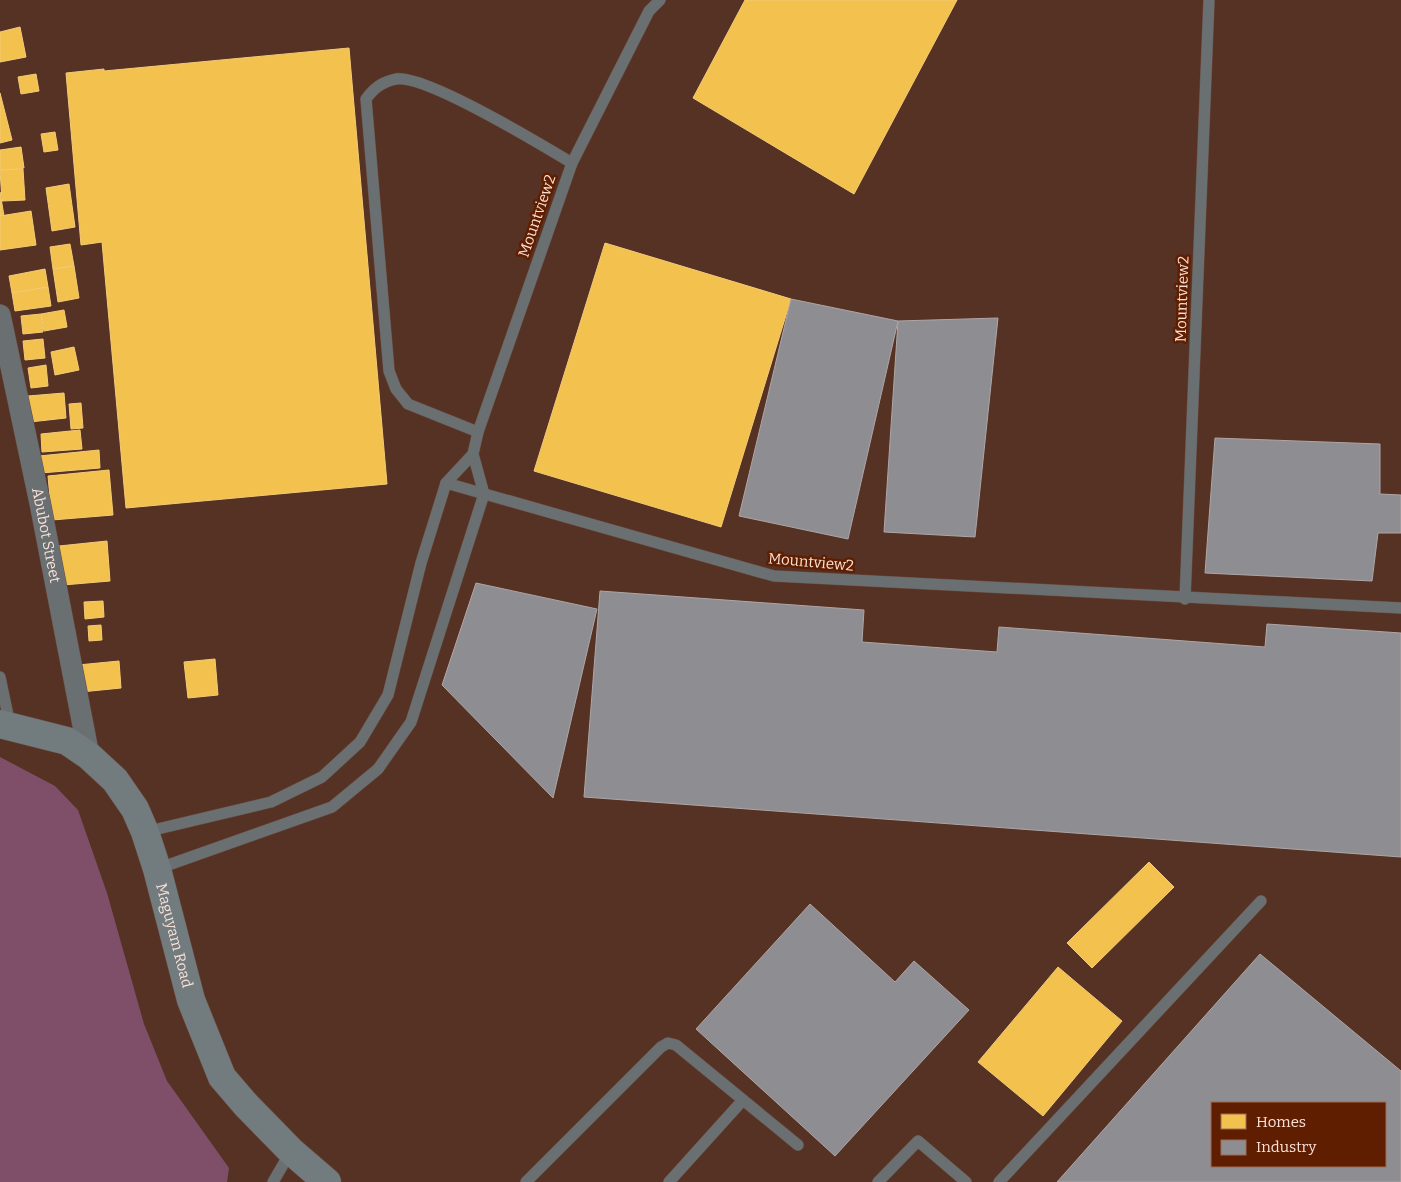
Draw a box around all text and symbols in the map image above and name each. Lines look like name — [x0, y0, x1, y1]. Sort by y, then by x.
street label: Mountview2 — [514, 172, 560, 260]
street label: Mountview2 — [1172, 256, 1192, 342]
street label: Abubot Street — [28, 486, 64, 585]
street label: Mountview2 — [767, 549, 855, 575]
street label: Maguyam Road — [152, 881, 196, 990]
legend — [1211, 1102, 1386, 1167]
text: Homes — [1256, 1113, 1306, 1131]
text: Industry — [1256, 1138, 1316, 1156]

